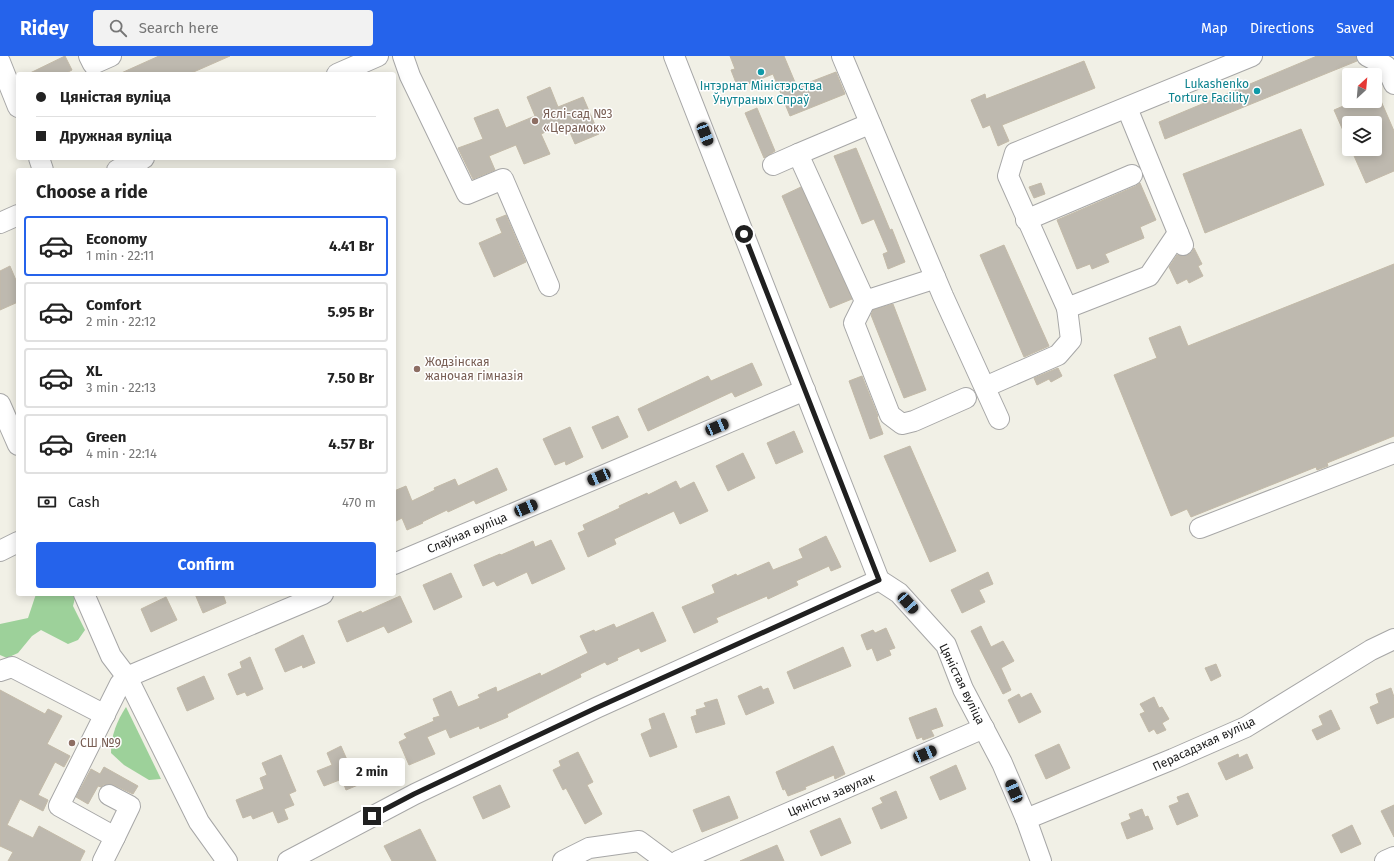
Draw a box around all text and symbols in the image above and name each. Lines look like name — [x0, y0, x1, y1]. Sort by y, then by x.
search box — [93, 10, 373, 46]
text: Ridey — [20, 17, 69, 40]
icon: search — [107, 17, 129, 39]
text: Search here — [139, 19, 219, 37]
text: Map — [1201, 20, 1228, 37]
text: Directions — [1250, 20, 1314, 37]
text: Saved — [1336, 20, 1374, 37]
marker: Інтэрнат Міністэрства Ўнутраных Спраў — [756, 67, 766, 77]
north arrow — [1342, 68, 1382, 108]
map controls — [1342, 68, 1382, 156]
place label: Lukashenko Torture Facility — [1169, 77, 1249, 105]
place label: Інтэрнат Міністэрства Ўнутраных Спраў — [700, 79, 822, 107]
marker: Lukashenko Torture Facility — [1252, 86, 1262, 96]
text: Цяністая вуліца — [60, 88, 171, 106]
place label: Яслі-сад №3 «Церамок» — [543, 107, 613, 135]
marker: Яслі-сад №3 «Церамок» — [530, 116, 540, 126]
button: layers — [1342, 116, 1382, 156]
car — [695, 121, 715, 147]
text: Дружная вуліца — [60, 127, 172, 145]
text: Choose a ride — [36, 181, 148, 203]
route start — [735, 225, 753, 243]
icon: car — [38, 228, 74, 264]
text: Economy — [86, 230, 147, 248]
text: 4.41 Br — [329, 237, 374, 255]
text: 1 min · 22:11 — [86, 248, 154, 263]
icon: car — [38, 294, 74, 330]
text: Comfort — [86, 296, 142, 314]
text: 5.95 Br — [327, 303, 374, 321]
text: 2 min · 22:12 — [86, 314, 156, 329]
place label: Жодзінская жаночая гімназія — [425, 355, 523, 383]
icon: car — [38, 360, 74, 396]
text: XL — [86, 362, 102, 380]
marker: Жодзінская жаночая гімназія — [412, 364, 422, 374]
text: 7.50 Br — [328, 369, 374, 387]
text: 3 min · 22:13 — [86, 380, 156, 395]
car — [704, 417, 730, 437]
icon: car — [38, 426, 74, 462]
text: Green — [86, 428, 126, 446]
text: 4.57 Br — [328, 435, 374, 453]
text: 4 min · 22:14 — [86, 446, 157, 461]
car — [586, 467, 612, 487]
icon: cash — [36, 491, 58, 513]
text: Cash — [68, 493, 100, 511]
text: 470 m — [342, 495, 376, 510]
car — [513, 498, 539, 518]
street label: Слаўная вуліца — [425, 510, 509, 556]
button: Confirm — [36, 542, 376, 588]
car — [896, 590, 920, 616]
street label: Цяністая вуліца — [936, 641, 988, 727]
street label: Перасадзкая вуліца — [1150, 714, 1258, 774]
place label: СШ №9 — [80, 736, 121, 750]
marker: СШ №9 — [67, 738, 77, 748]
car — [912, 744, 938, 764]
callout: 2 min — [339, 758, 405, 786]
text: 2 min — [356, 764, 388, 779]
street label: Цяністы завулак — [786, 770, 877, 820]
car — [1004, 778, 1024, 804]
route end — [363, 807, 381, 825]

